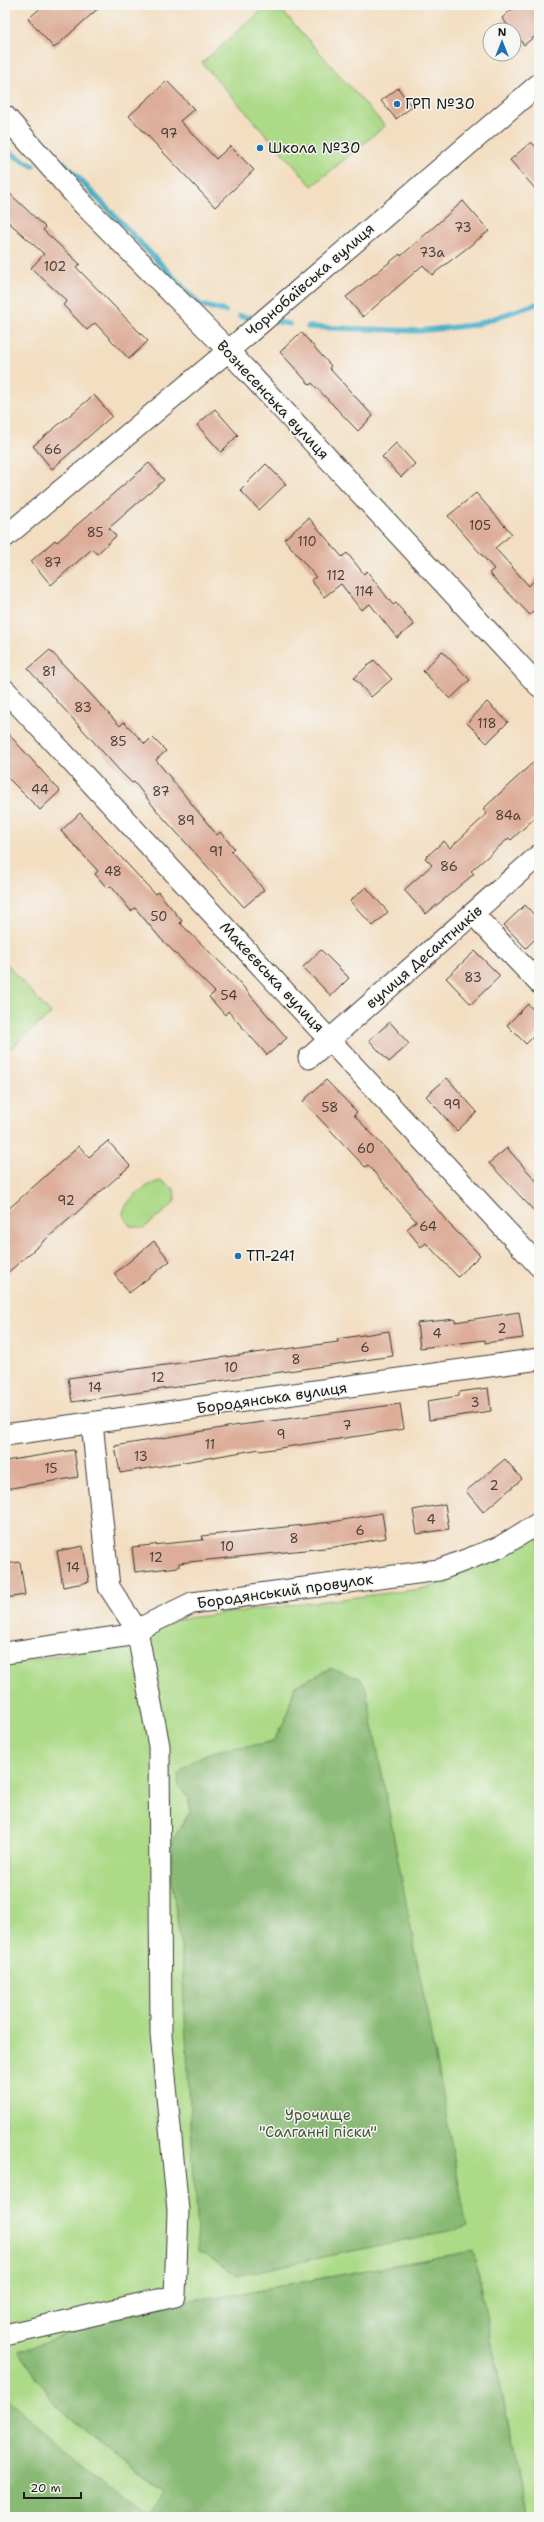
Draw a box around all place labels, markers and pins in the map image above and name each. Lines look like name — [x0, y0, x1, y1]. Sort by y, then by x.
place label: ГРП №30 — [405, 94, 475, 114]
marker: ГРП №30 — [392, 99, 402, 109]
place label: Школа №30 — [268, 138, 361, 158]
marker: Школа №30 — [255, 143, 265, 153]
place label: ТП-241 — [246, 1246, 295, 1266]
marker: ТП-241 — [233, 1251, 243, 1261]

